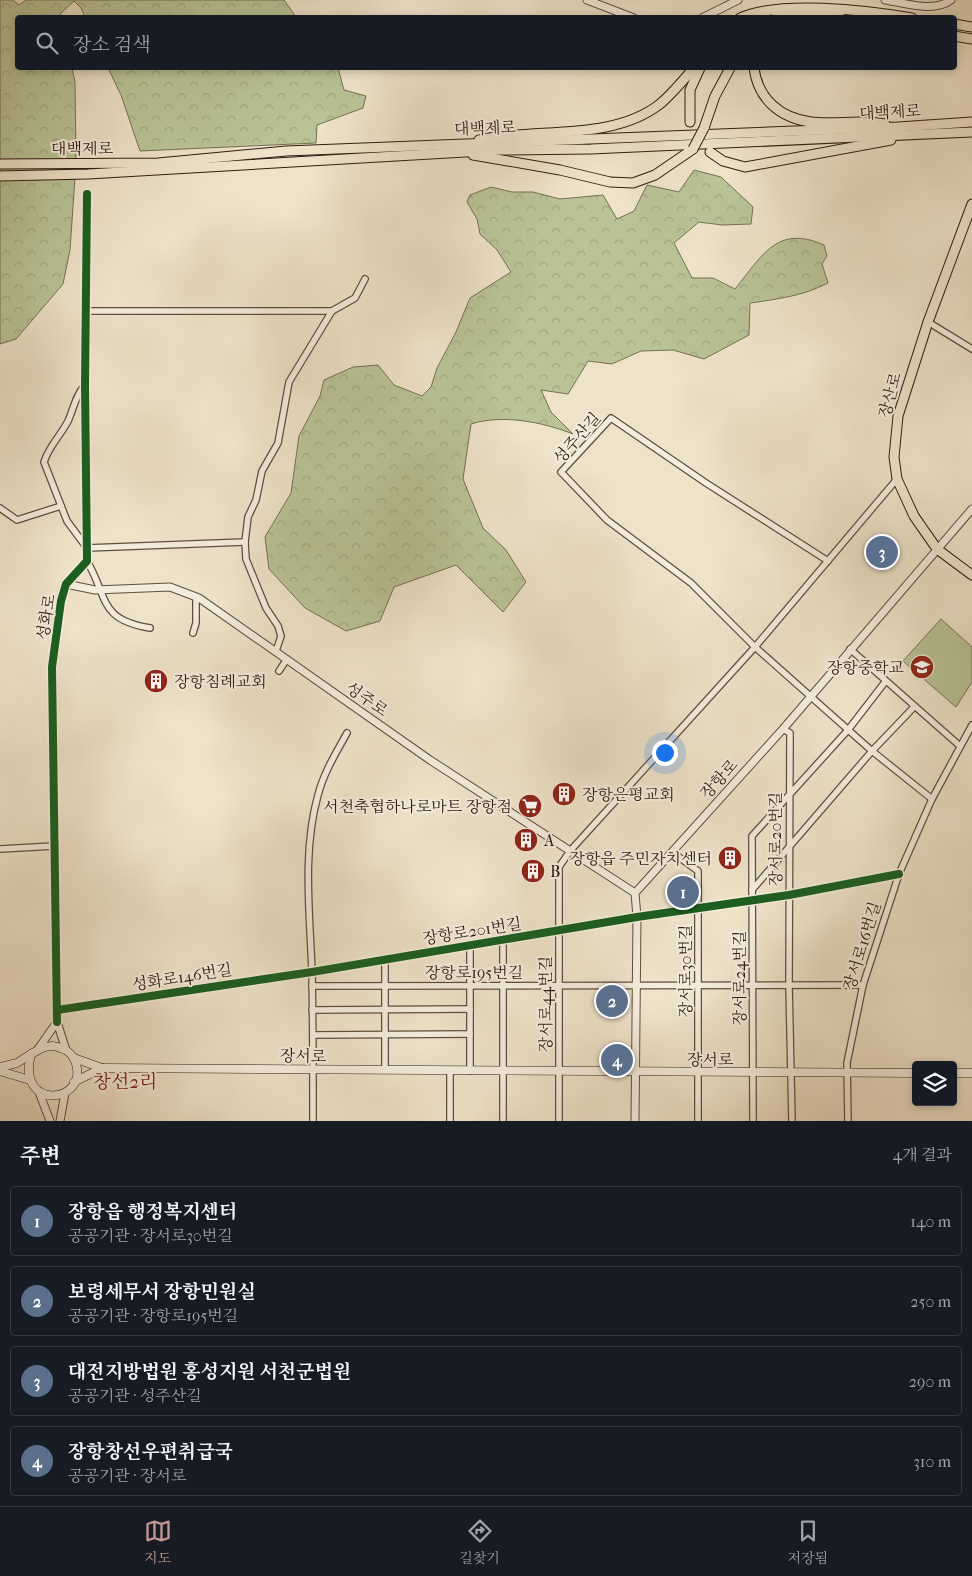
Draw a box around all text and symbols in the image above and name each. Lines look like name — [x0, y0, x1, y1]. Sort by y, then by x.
search box — [15, 15, 957, 70]
icon: search — [33, 29, 61, 57]
text: 장소 검색 — [73, 34, 151, 56]
street label: 대백제로 — [859, 101, 922, 123]
street label: 대백제로 — [454, 117, 517, 139]
street label: 대백제로 — [51, 139, 113, 158]
street label: 장산로 — [875, 370, 905, 420]
street label: 성주산길 — [550, 408, 604, 468]
pin: 3 — [866, 533, 898, 571]
street label: 성화로 — [33, 592, 59, 641]
school or university icon: 장항중학교 — [909, 654, 935, 680]
place label: 장항중학교 — [827, 658, 904, 677]
building icon: 장항침례교회 — [143, 668, 169, 694]
place label: 장항침례교회 — [174, 672, 267, 691]
street label: 성주로 — [343, 678, 392, 720]
your location — [652, 740, 678, 766]
street label: 장항로 — [696, 755, 742, 803]
building icon: 장항은평교회 — [551, 781, 577, 807]
place label: 장항은평교회 — [582, 785, 675, 804]
street label: 장서로20번길 — [766, 792, 785, 886]
supermarket icon: 서천축협하나로마트 장항점 — [517, 793, 543, 819]
place label: 서천축협하나로마트 장항점 — [323, 797, 512, 816]
building icon: A — [513, 827, 539, 853]
place label: A — [543, 831, 555, 850]
building icon: 장항읍 주민자치센터 — [717, 845, 743, 871]
place label: 장항읍 주민자치센터 — [569, 849, 712, 868]
building icon: B — [520, 858, 546, 884]
place label: B — [550, 862, 560, 881]
pin: 1 — [667, 873, 699, 911]
street label: 장서로16번길 — [840, 899, 884, 993]
street label: 장항로201번길 — [421, 914, 523, 948]
street label: 장서로30번길 — [676, 925, 695, 1017]
street label: 장서로24번길 — [730, 931, 749, 1025]
street label: 장서로44번길 — [536, 956, 555, 1052]
street label: 성화로146번길 — [131, 960, 233, 994]
street label: 장항로195번길 — [425, 963, 523, 982]
pin: 2 — [596, 982, 628, 1020]
pin: 4 — [601, 1041, 633, 1079]
street label: 장서로 — [280, 1046, 327, 1066]
street label: 장서로 — [687, 1050, 734, 1069]
map controls — [912, 1061, 957, 1106]
button: layers — [912, 1061, 957, 1106]
district label: 창선2리 — [93, 1071, 157, 1093]
text: 주변 — [20, 1144, 61, 1168]
text: 4개 결과 — [893, 1145, 952, 1164]
text: 장항읍 행정복지센터 — [68, 1201, 237, 1223]
text: 1 — [34, 1212, 40, 1231]
text: 140 m — [910, 1212, 951, 1231]
text: 공공기관 · 장서로30번길 — [68, 1226, 233, 1245]
text: 보령세무서 장항민원실 — [68, 1281, 256, 1303]
text: 2 — [33, 1292, 41, 1311]
text: 250 m — [910, 1292, 951, 1311]
text: 공공기관 · 장항로195번길 — [68, 1306, 238, 1325]
text: 대전지방법원 홍성지원 서천군법원 — [68, 1361, 351, 1383]
text: 3 — [34, 1372, 40, 1391]
text: 290 m — [909, 1372, 951, 1391]
text: 공공기관 · 성주산길 — [68, 1386, 202, 1405]
text: 장항창선우편취급국 — [68, 1441, 233, 1463]
text: 4 — [32, 1452, 42, 1471]
text: 310 m — [913, 1452, 951, 1471]
text: 공공기관 · 장서로 — [68, 1466, 186, 1485]
tab: 지도 — [144, 1517, 172, 1567]
tab: 길찾기 — [459, 1517, 500, 1567]
tab: 저장됨 — [788, 1517, 828, 1567]

